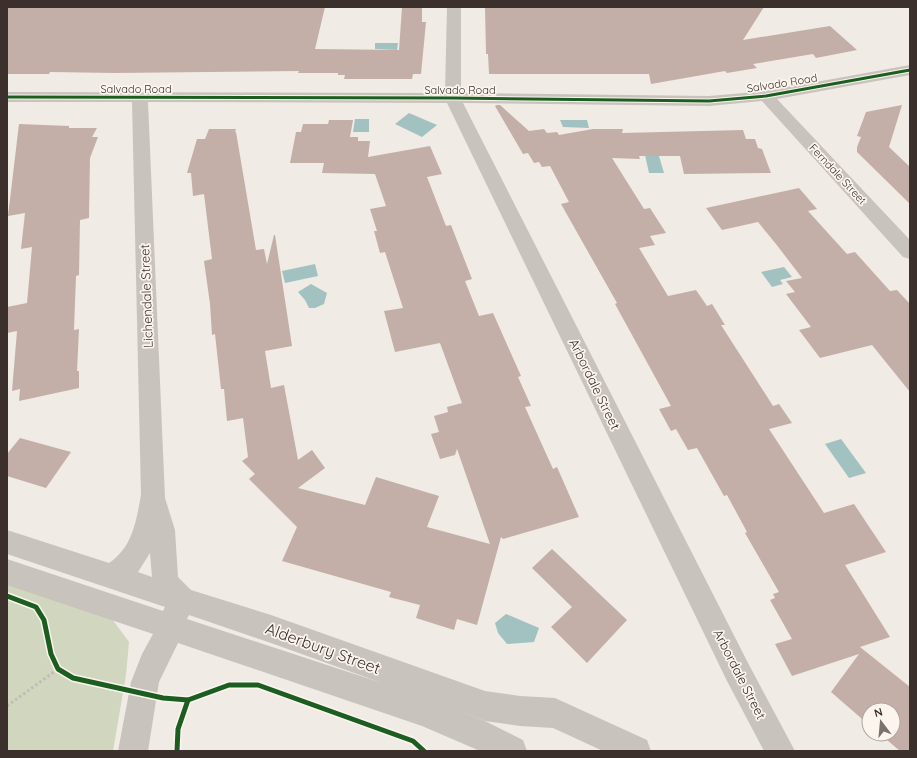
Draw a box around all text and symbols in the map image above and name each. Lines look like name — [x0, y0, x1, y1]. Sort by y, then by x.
street label: Salvado Road — [746, 71, 818, 95]
street label: Salvado Road — [100, 82, 172, 96]
street label: Salvado Road — [424, 83, 496, 97]
street label: Ferndale Street — [806, 141, 870, 207]
street label: Lichendale Street — [136, 244, 156, 348]
street label: Arbordale Street — [566, 336, 624, 432]
street label: Alderbury Street — [263, 618, 383, 678]
street label: Arbordale Street — [710, 626, 770, 722]
north arrow — [861, 702, 901, 742]
text: N — [872, 705, 884, 720]

